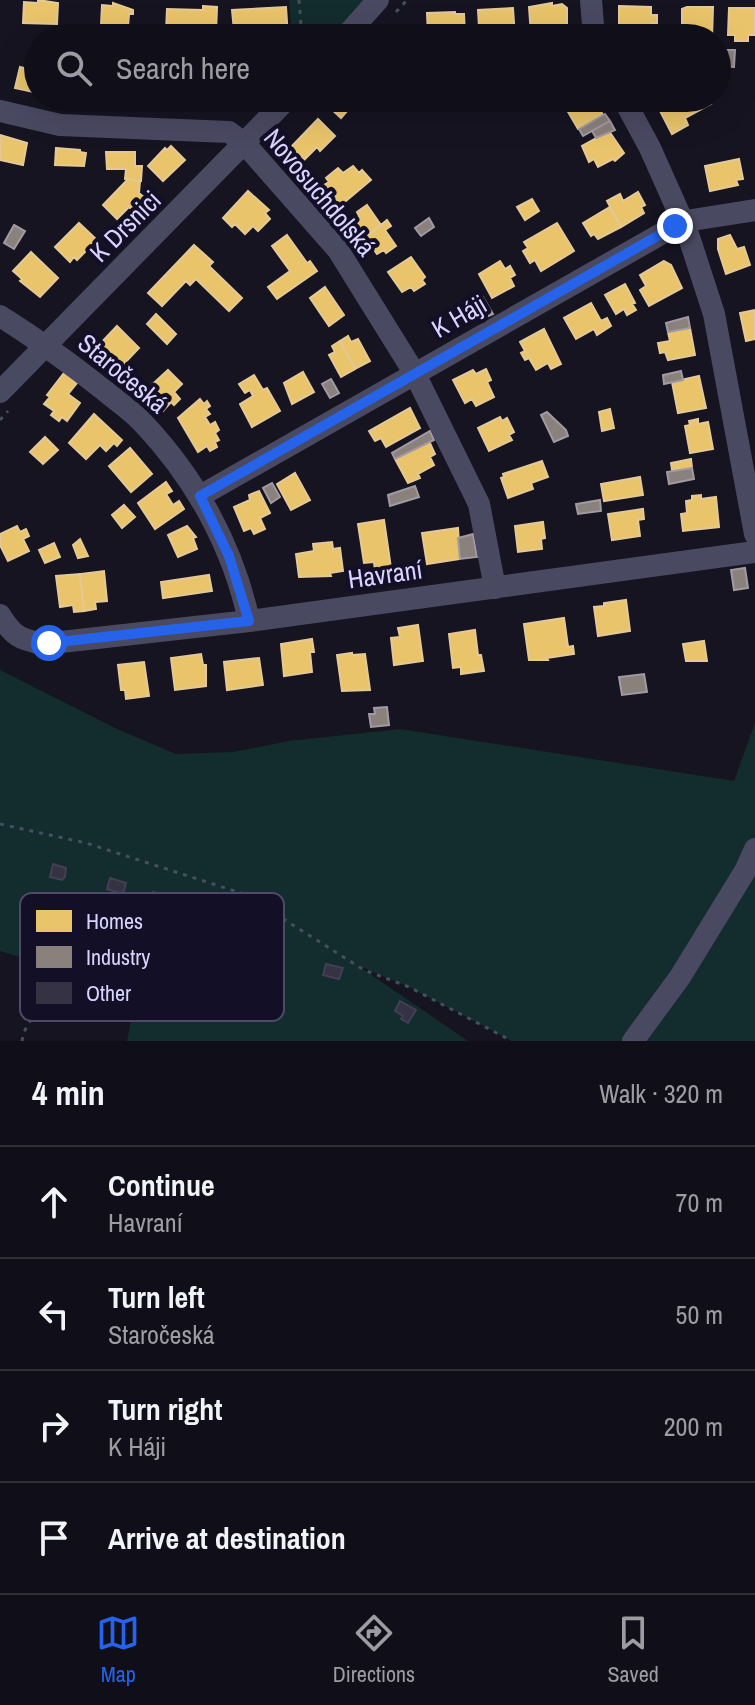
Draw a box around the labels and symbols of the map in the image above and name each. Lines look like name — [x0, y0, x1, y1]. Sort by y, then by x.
street label: Novosuchdolská — [256, 121, 384, 263]
street label: K Drsnici — [82, 183, 168, 269]
route end — [657, 208, 693, 244]
street label: K Háji — [425, 286, 493, 346]
street label: Staročeská — [71, 325, 175, 421]
street label: Havraní — [346, 551, 425, 597]
route start — [31, 625, 67, 661]
legend — [20, 893, 284, 1021]
text: Homes — [86, 906, 143, 936]
text: Industry — [86, 942, 150, 972]
text: Other — [86, 978, 131, 1008]

